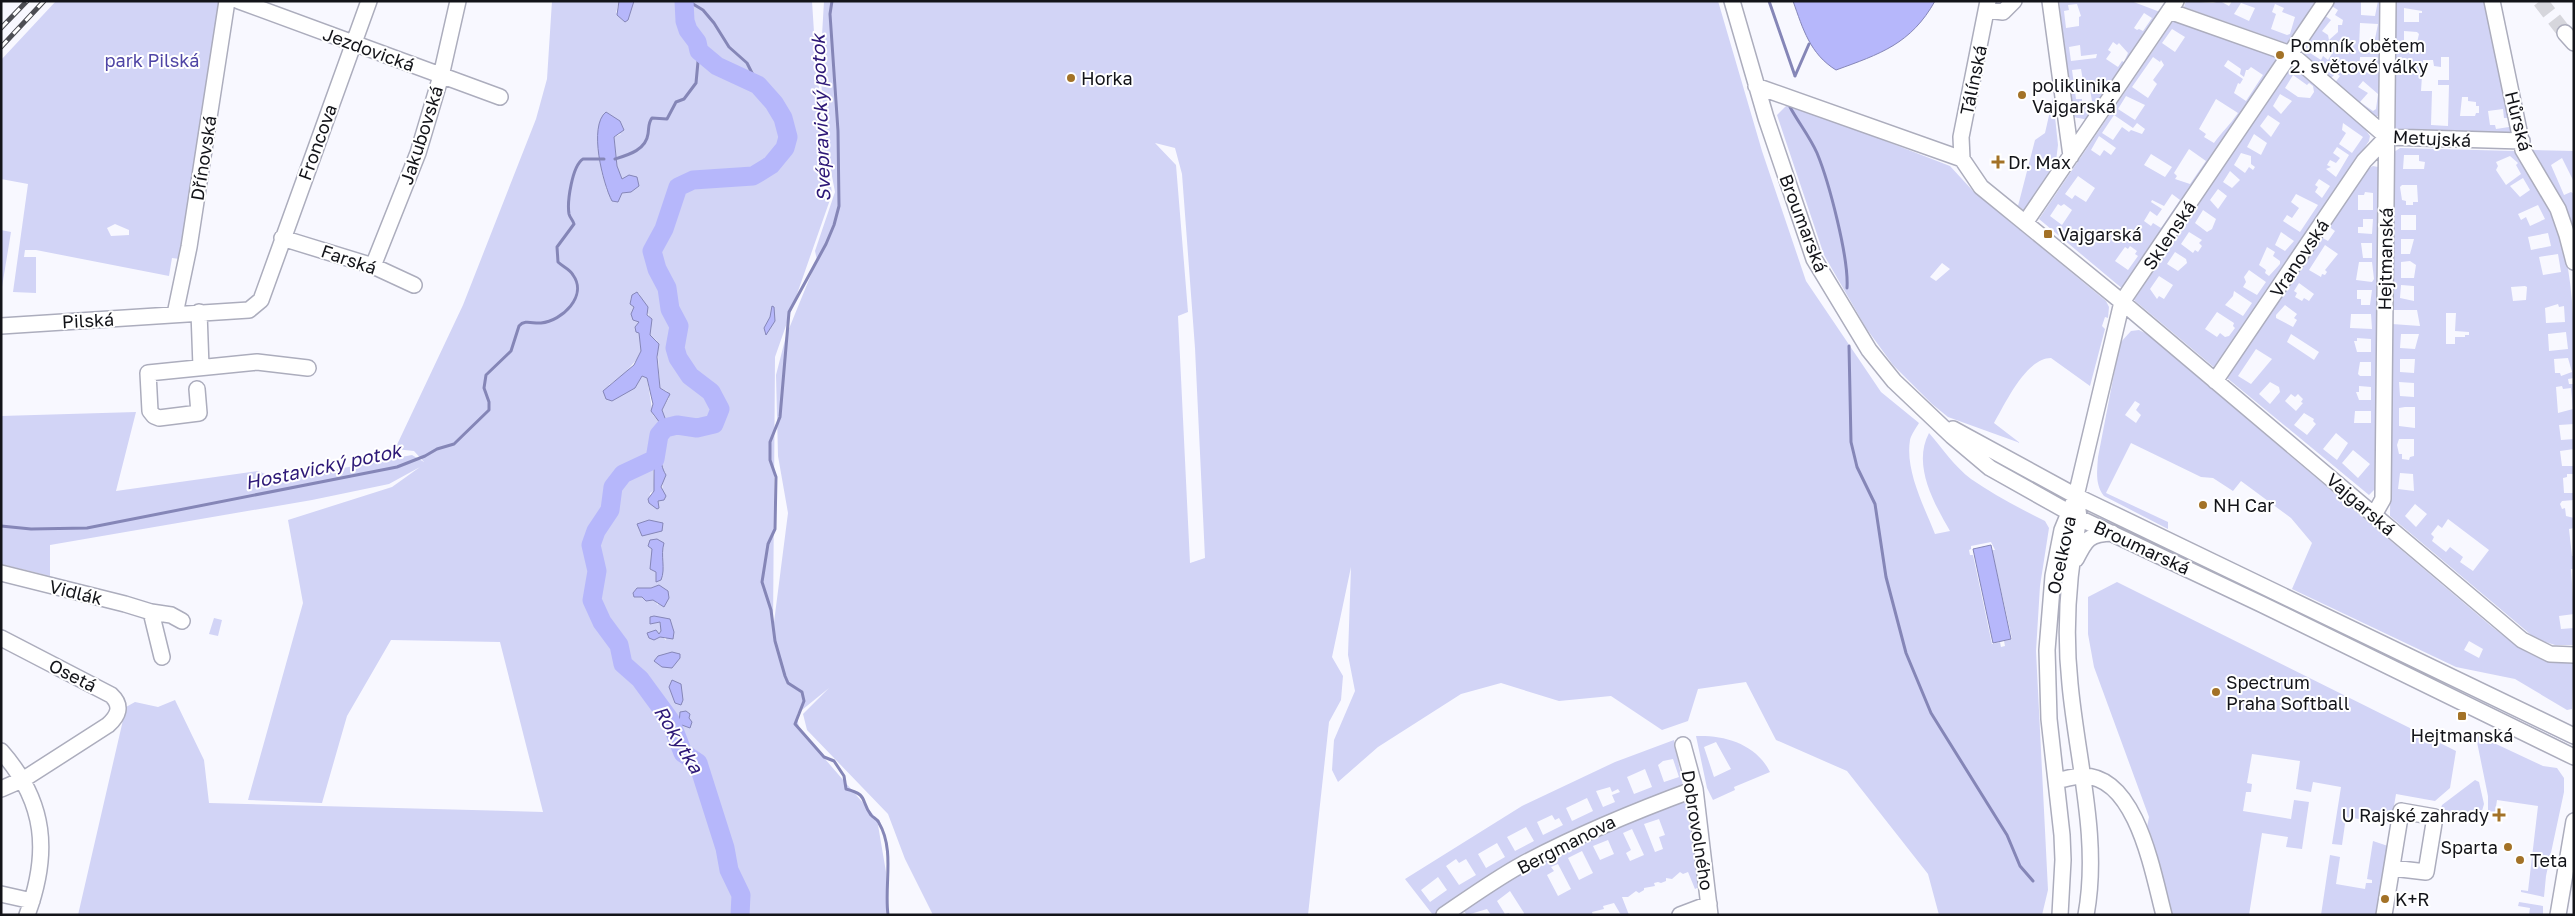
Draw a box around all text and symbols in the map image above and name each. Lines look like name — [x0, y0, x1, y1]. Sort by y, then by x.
street label: Jezdovická — [320, 22, 418, 76]
water label: Svépravický potok — [806, 32, 834, 202]
place label: Pomník obětem 2. světové války — [2290, 34, 2428, 77]
street label: Tálínská — [1955, 43, 1991, 117]
park label: park Pilská — [104, 49, 200, 71]
marker: Pomník obětem 2. světové války — [2274, 49, 2286, 61]
place label: Horka — [1081, 67, 1133, 89]
marker: Horka — [1065, 72, 1077, 84]
place label: poliklinika Vajgarská — [2032, 74, 2121, 117]
street label: Jakubovská — [395, 83, 447, 187]
marker: poliklinika Vajgarská — [2016, 89, 2028, 101]
street label: Hůrská — [2501, 89, 2537, 153]
street label: Froncova — [293, 101, 341, 183]
street label: Dřínovská — [185, 114, 221, 202]
street label: Metujská — [2392, 125, 2472, 151]
place label: Dr. Max — [2008, 151, 2071, 173]
marker: Dr. Max — [1992, 156, 2004, 168]
street label: Broumarská — [1775, 171, 1833, 275]
street label: Sklenská — [2138, 196, 2200, 274]
street label: Hejtmanská — [2373, 207, 2397, 311]
street label: Vranovská — [2265, 215, 2333, 301]
place label: Vajgarská — [2058, 223, 2142, 245]
marker: Vajgarská — [2042, 228, 2054, 240]
street label: Farská — [318, 239, 380, 279]
street label: Pilská — [61, 308, 115, 332]
water label: Hostavický potok — [243, 438, 405, 494]
street label: Vajgarská — [2322, 468, 2400, 540]
place label: NH Car — [2213, 494, 2274, 516]
marker: NH Car — [2197, 499, 2209, 511]
street label: Ocelkova — [2042, 514, 2080, 596]
street label: Broumarská — [2090, 515, 2194, 579]
street label: Vidlák — [47, 575, 105, 609]
street label: Osetá — [45, 654, 101, 696]
place label: Spectrum Praha Softball — [2226, 671, 2350, 714]
marker: Spectrum Praha Softball — [2210, 686, 2222, 698]
water label: Rokytka — [650, 701, 709, 778]
marker: Hejtmanská — [2456, 710, 2468, 722]
place label: Hejtmanská — [2410, 724, 2514, 746]
street label: Dobrovolného — [1678, 768, 1718, 892]
place label: U Rajské zahrady — [2341, 804, 2489, 826]
marker: U Rajské zahrady — [2493, 809, 2505, 821]
street label: Bergmanova — [1513, 810, 1619, 878]
place label: Sparta — [2440, 836, 2498, 858]
marker: Sparta — [2502, 841, 2514, 853]
place label: Teta — [2530, 849, 2567, 871]
marker: Teta — [2514, 854, 2526, 866]
place label: K+R — [2395, 888, 2430, 910]
marker: K+R — [2379, 893, 2391, 905]

